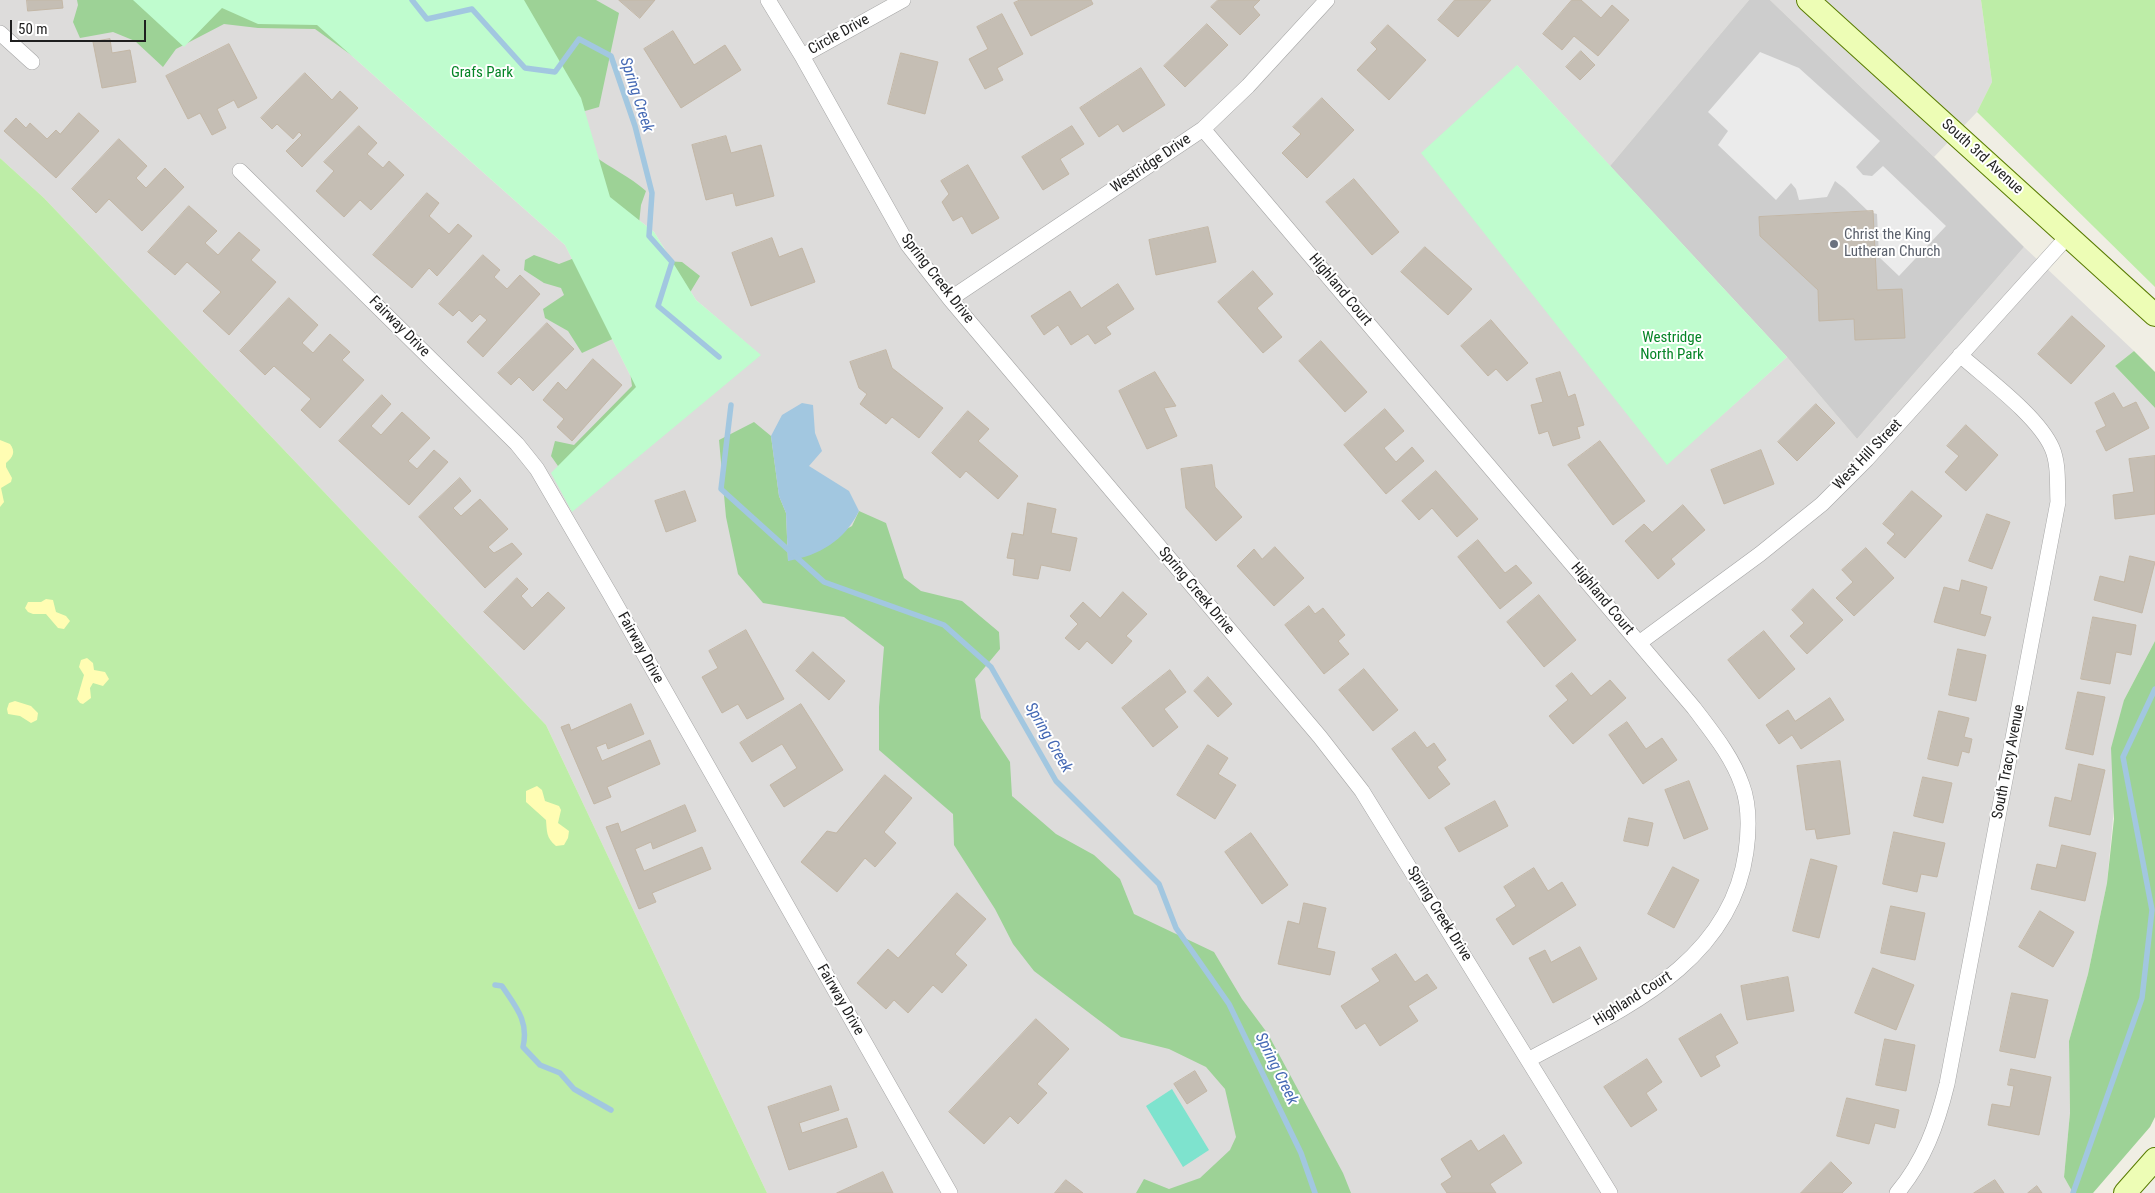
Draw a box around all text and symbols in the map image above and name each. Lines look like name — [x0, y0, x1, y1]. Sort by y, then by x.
scale bar — [12, 10, 149, 42]
street label: Circle Drive — [805, 11, 873, 59]
text: 50 m — [18, 20, 48, 38]
water label: Spring Creek — [615, 55, 657, 135]
park label: Grafs Park — [451, 64, 513, 82]
street label: South 3rd Avenue — [1937, 116, 2027, 198]
street label: Westridge Drive — [1108, 131, 1194, 197]
place label: Christ the King Lutheran Church — [1844, 226, 1941, 261]
street label: Spring Creek Drive — [897, 231, 977, 327]
marker: Christ the King Lutheran Church — [1828, 238, 1840, 250]
street label: Highland Court — [1305, 250, 1375, 330]
street label: Fairway Drive — [365, 293, 433, 361]
park label: Westridge North Park — [1640, 329, 1704, 364]
street label: West Hill Street — [1830, 416, 1906, 494]
street label: Spring Creek Drive — [1154, 544, 1238, 638]
street label: Highland Court — [1567, 559, 1637, 639]
street label: Fairway Drive — [613, 609, 667, 687]
water label: Spring Creek — [1020, 700, 1076, 776]
street label: South Tracy Avenue — [1989, 703, 2029, 821]
street label: Spring Creek Drive — [1403, 863, 1475, 965]
street label: Fairway Drive — [813, 961, 867, 1039]
street label: Highland Court — [1591, 968, 1675, 1030]
water label: Spring Creek — [1250, 1030, 1302, 1108]

